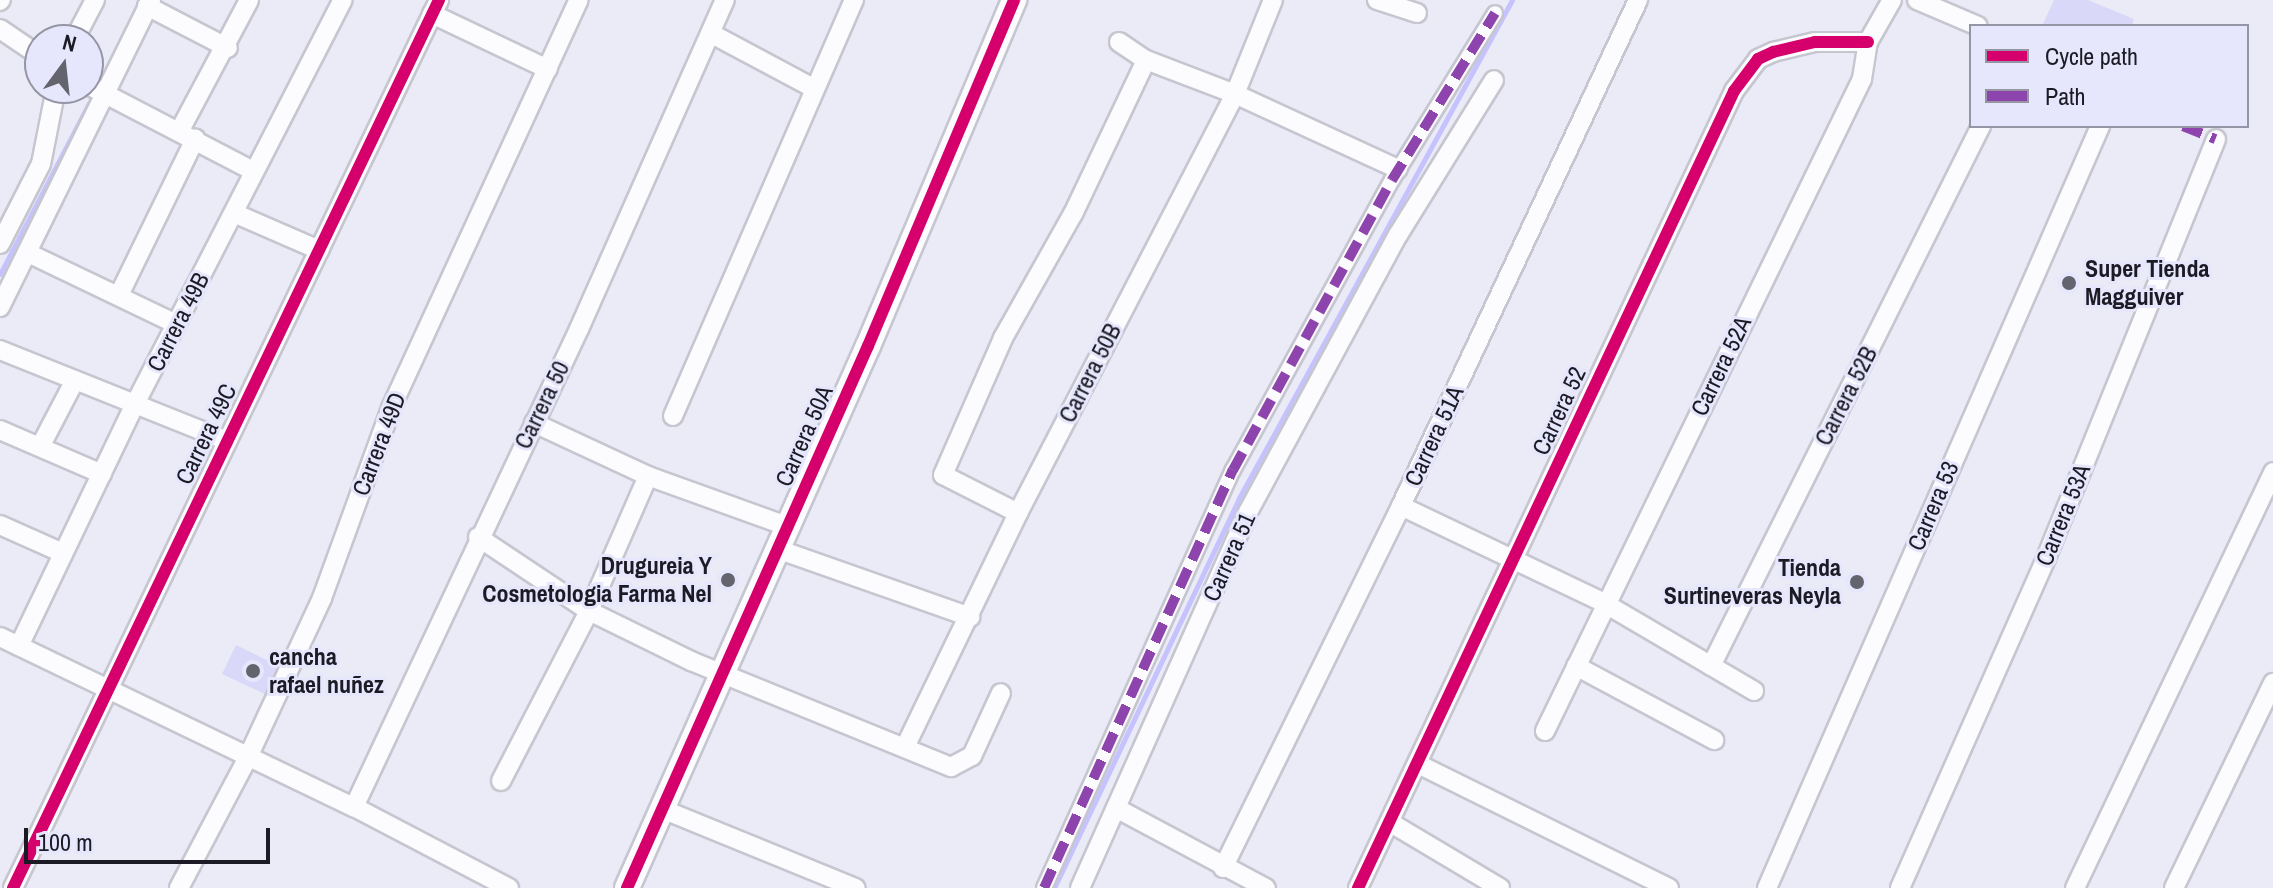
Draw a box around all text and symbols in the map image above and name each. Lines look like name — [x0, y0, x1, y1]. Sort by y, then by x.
north arrow — [24, 24, 104, 104]
legend — [1969, 24, 2249, 128]
text: N — [60, 27, 80, 59]
text: Cycle path — [2045, 40, 2138, 72]
text: Path — [2045, 80, 2086, 112]
place label: Super Tienda Magguiver — [2085, 255, 2209, 311]
street label: Carrera 49B — [141, 268, 215, 376]
marker: Super Tienda Magguiver — [2060, 274, 2078, 292]
street label: Carrera 52A — [1685, 312, 1757, 420]
street label: Carrera 50B — [1053, 319, 1127, 427]
street label: Carrera 52B — [1809, 342, 1883, 450]
street label: Carrera 50 — [508, 356, 576, 454]
street label: Carrera 52 — [1526, 362, 1592, 460]
street label: Carrera 49C — [169, 379, 243, 489]
street label: Carrera 50A — [769, 381, 839, 491]
street label: Carrera 51A — [1398, 381, 1470, 491]
street label: Carrera 49D — [346, 388, 412, 500]
street label: Carrera 53 — [1901, 457, 1965, 555]
street label: Carrera 53A — [2030, 460, 2096, 570]
street label: Carrera 51 — [1197, 508, 1261, 606]
place label: Drugureia Y Cosmetologia Farma Nel — [482, 552, 712, 608]
place label: Tienda Surtineveras Neyla — [1664, 554, 1841, 610]
marker: Drugureia Y Cosmetologia Farma Nel — [719, 571, 737, 589]
marker: Tienda Surtineveras Neyla — [1848, 573, 1866, 591]
place label: cancha rafael nuñez — [269, 643, 384, 699]
marker: cancha rafael nuñez — [244, 662, 262, 680]
scale bar — [28, 812, 274, 862]
text: 100 m — [38, 826, 93, 858]

